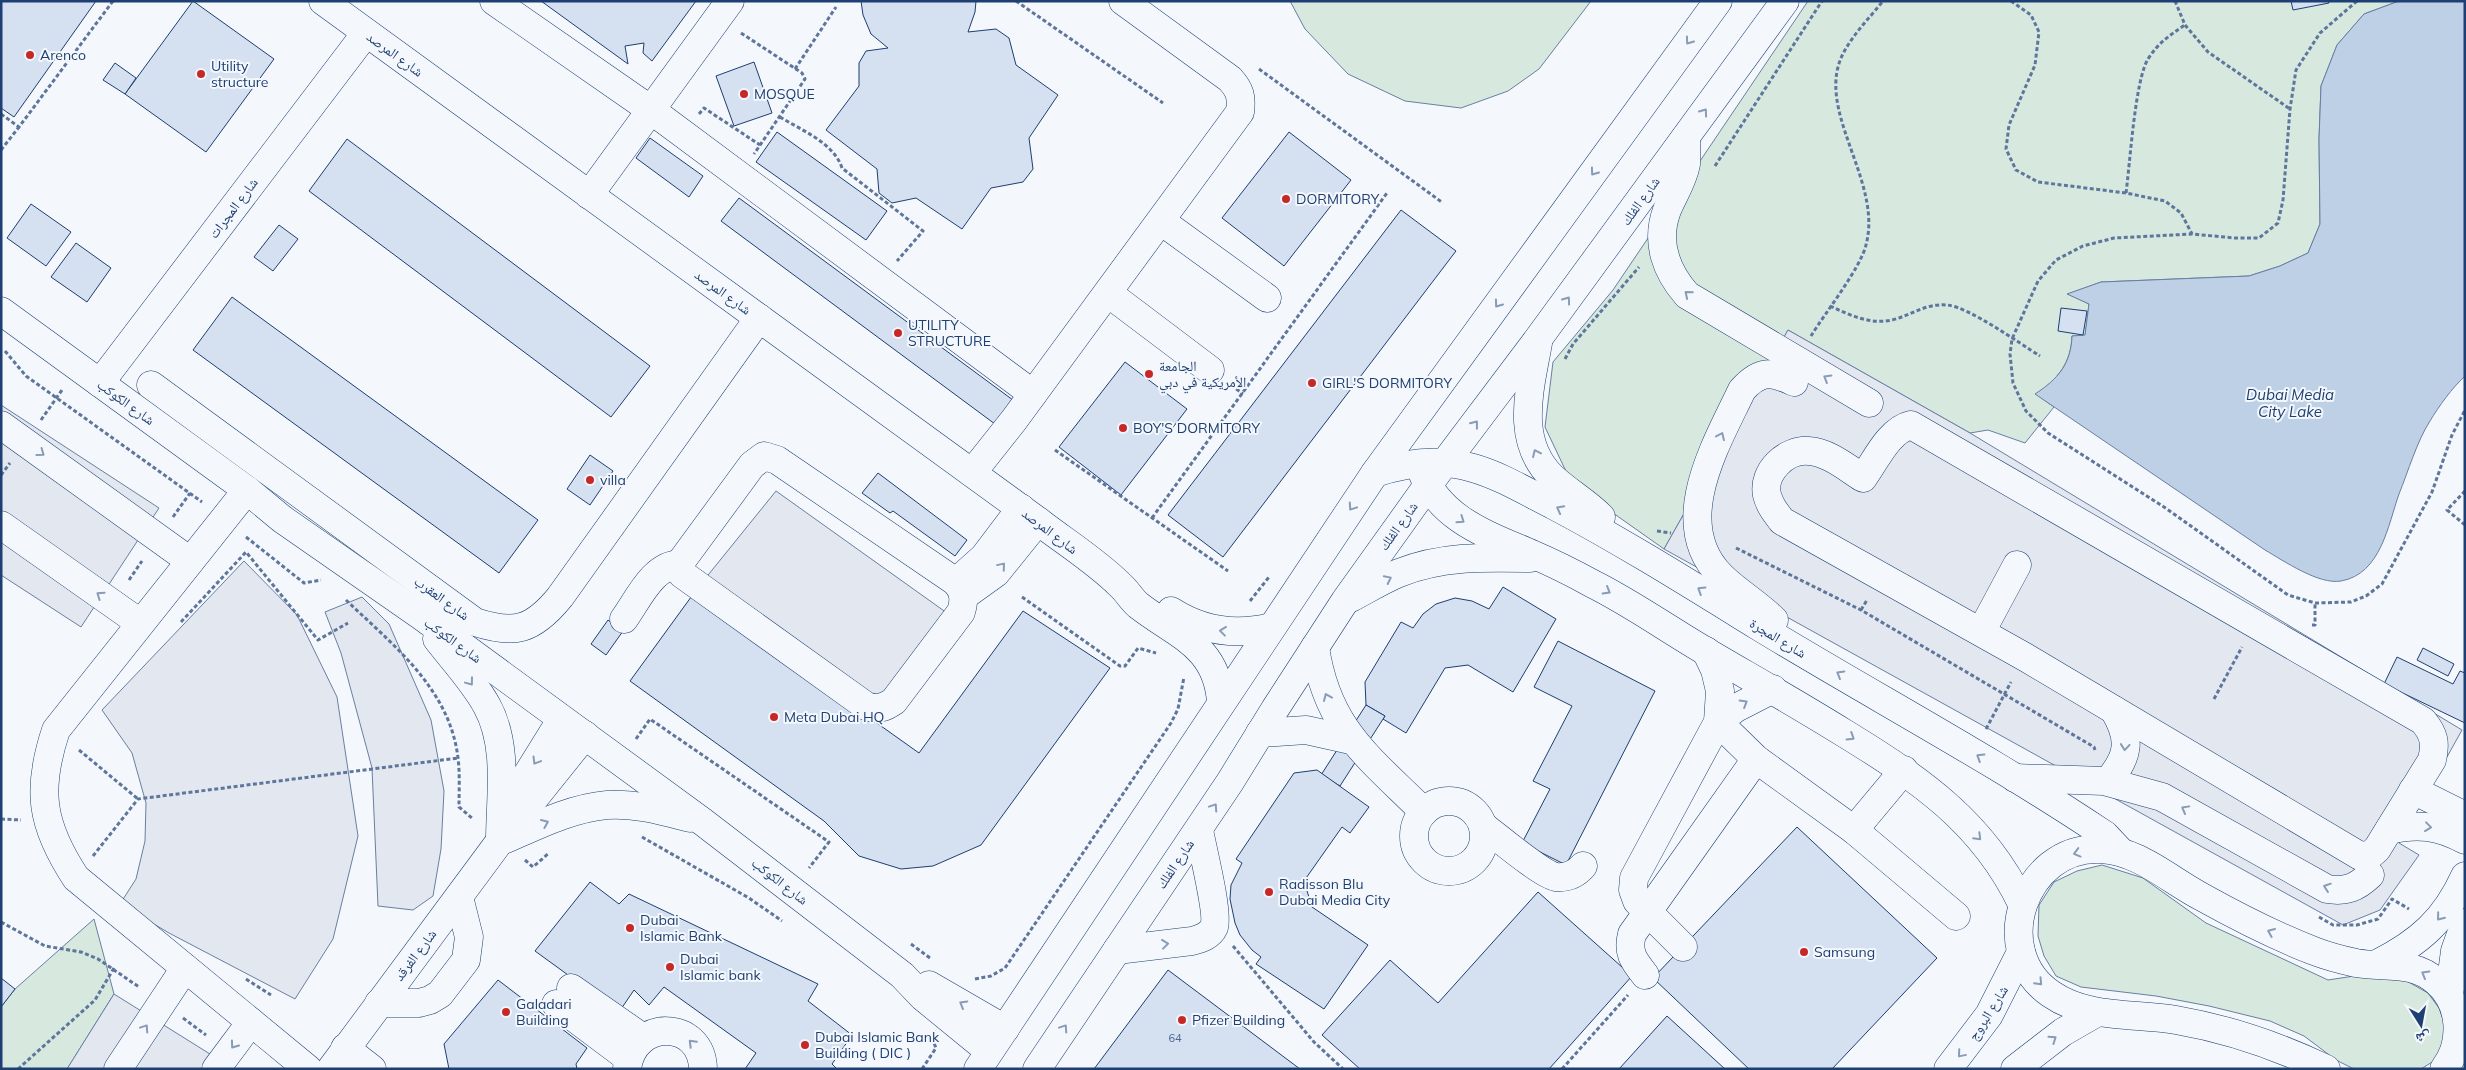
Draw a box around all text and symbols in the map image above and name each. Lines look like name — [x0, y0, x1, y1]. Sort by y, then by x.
street label: شارع المرصد — [363, 27, 427, 81]
one-way arrow — [1686, 35, 1695, 45]
place label: Arenco — [40, 46, 86, 64]
marker: Arenco — [24, 49, 36, 61]
place label: Utility structure — [211, 57, 268, 91]
marker: Utility structure — [195, 68, 207, 80]
place label: MOSQUE — [754, 85, 815, 103]
marker: MOSQUE — [738, 88, 750, 100]
one-way arrow — [1699, 109, 1707, 118]
one-way arrow — [1591, 166, 1600, 176]
street label: شارع الفلك — [1616, 173, 1664, 229]
street label: شارع المجرات — [204, 174, 262, 243]
place label: DORMITORY — [1296, 190, 1380, 208]
marker: DORMITORY — [1280, 193, 1292, 205]
street label: شارع المرصد — [691, 265, 755, 319]
one-way arrow — [1685, 292, 1694, 300]
one-way arrow — [1561, 296, 1570, 306]
one-way arrow — [1495, 298, 1504, 308]
place label: UTILITY STRUCTURE — [908, 316, 991, 350]
marker: UTILITY STRUCTURE — [892, 327, 904, 339]
place label: الجامعة الأمريكية في دبي — [1159, 357, 1246, 394]
marker: الجامعة الأمريكية في دبي — [1143, 368, 1155, 380]
place label: GIRL'S DORMITORY — [1322, 374, 1452, 392]
one-way arrow — [1823, 374, 1832, 384]
street label: شارع الكوكب — [93, 375, 158, 430]
marker: GIRL'S DORMITORY — [1306, 377, 1318, 389]
water label: Dubai Media City Lake — [2246, 385, 2334, 421]
place label: BOY'S DORMITORY — [1133, 419, 1261, 437]
one-way arrow — [1469, 421, 1477, 430]
marker: BOY'S DORMITORY — [1117, 422, 1129, 434]
one-way arrow — [1714, 432, 1725, 441]
one-way arrow — [35, 447, 45, 456]
one-way arrow — [1532, 449, 1542, 458]
place label: villa — [600, 471, 626, 489]
marker: villa — [584, 474, 596, 486]
street label: شارع الفلك — [1374, 498, 1422, 554]
one-way arrow — [1349, 501, 1358, 510]
street label: شارع المرصد — [1018, 504, 1082, 559]
one-way arrow — [1556, 505, 1565, 515]
one-way arrow — [1455, 514, 1464, 523]
one-way arrow — [996, 562, 1005, 571]
street label: شارع العقرب — [410, 572, 473, 625]
one-way arrow — [1383, 574, 1392, 585]
one-way arrow — [1601, 585, 1610, 595]
one-way arrow — [1697, 587, 1706, 597]
one-way arrow — [96, 592, 106, 601]
street label: شارع الكوكب — [420, 613, 485, 668]
street label: شارع المجرة — [1746, 614, 1810, 663]
one-way arrow — [1218, 626, 1226, 637]
one-way arrow — [1836, 671, 1845, 681]
one-way arrow — [464, 676, 473, 686]
one-way arrow — [1323, 694, 1333, 702]
one-way arrow — [1739, 700, 1748, 710]
place label: Meta Dubai HQ — [784, 708, 884, 726]
marker: Meta Dubai HQ — [768, 711, 780, 723]
one-way arrow — [1846, 731, 1855, 741]
one-way arrow — [2119, 743, 2130, 751]
one-way arrow — [1976, 754, 1985, 763]
one-way arrow — [532, 756, 542, 765]
one-way arrow — [1208, 803, 1217, 812]
one-way arrow — [2181, 806, 2190, 816]
one-way arrow — [540, 818, 549, 829]
one-way arrow — [2424, 821, 2432, 832]
one-way arrow — [1972, 832, 1981, 841]
street label: شارع الفلك — [1152, 836, 1199, 893]
one-way arrow — [2072, 847, 2081, 858]
street label: شارع الكوكب — [748, 853, 812, 909]
place label: Radisson Blu Dubai Media City — [1279, 875, 1391, 909]
one-way arrow — [2323, 883, 2332, 893]
marker: Radisson Blu Dubai Media City — [1263, 886, 1275, 898]
place label: Dubai Islamic Bank — [640, 911, 723, 945]
one-way arrow — [2437, 912, 2446, 921]
marker: Dubai Islamic Bank — [624, 922, 636, 934]
street label: شارع الفرقد — [390, 926, 441, 985]
one-way arrow — [2267, 928, 2276, 938]
one-way arrow — [1162, 939, 1170, 950]
place label: Samsung — [1814, 943, 1875, 961]
marker: Samsung — [1798, 946, 1810, 958]
place label: Dubai Islamic bank — [680, 950, 762, 984]
marker: Dubai Islamic bank — [664, 961, 676, 973]
one-way arrow — [2422, 970, 2431, 980]
one-way arrow — [2033, 977, 2042, 986]
street label: شارع البروج — [1964, 982, 2013, 1044]
place label: Galadari Building — [516, 995, 572, 1029]
north arrow — [2396, 1000, 2446, 1050]
one-way arrow — [959, 1001, 968, 1011]
marker: Galadari Building — [500, 1006, 512, 1018]
place label: Pfizer Building — [1192, 1011, 1285, 1029]
marker: Pfizer Building — [1176, 1014, 1188, 1026]
one-way arrow — [139, 1025, 148, 1034]
one-way arrow — [1058, 1025, 1068, 1034]
place label: Dubai Islamic Bank Building ( DIC ) — [815, 1028, 940, 1062]
text: ش — [2414, 1028, 2432, 1048]
house number: 64 — [1168, 1031, 1182, 1045]
one-way arrow — [2047, 1036, 2057, 1045]
one-way arrow — [231, 1039, 239, 1048]
marker: Dubai Islamic Bank Building ( DIC ) — [799, 1039, 811, 1051]
one-way arrow — [689, 1040, 698, 1049]
one-way arrow — [1958, 1048, 1966, 1057]

